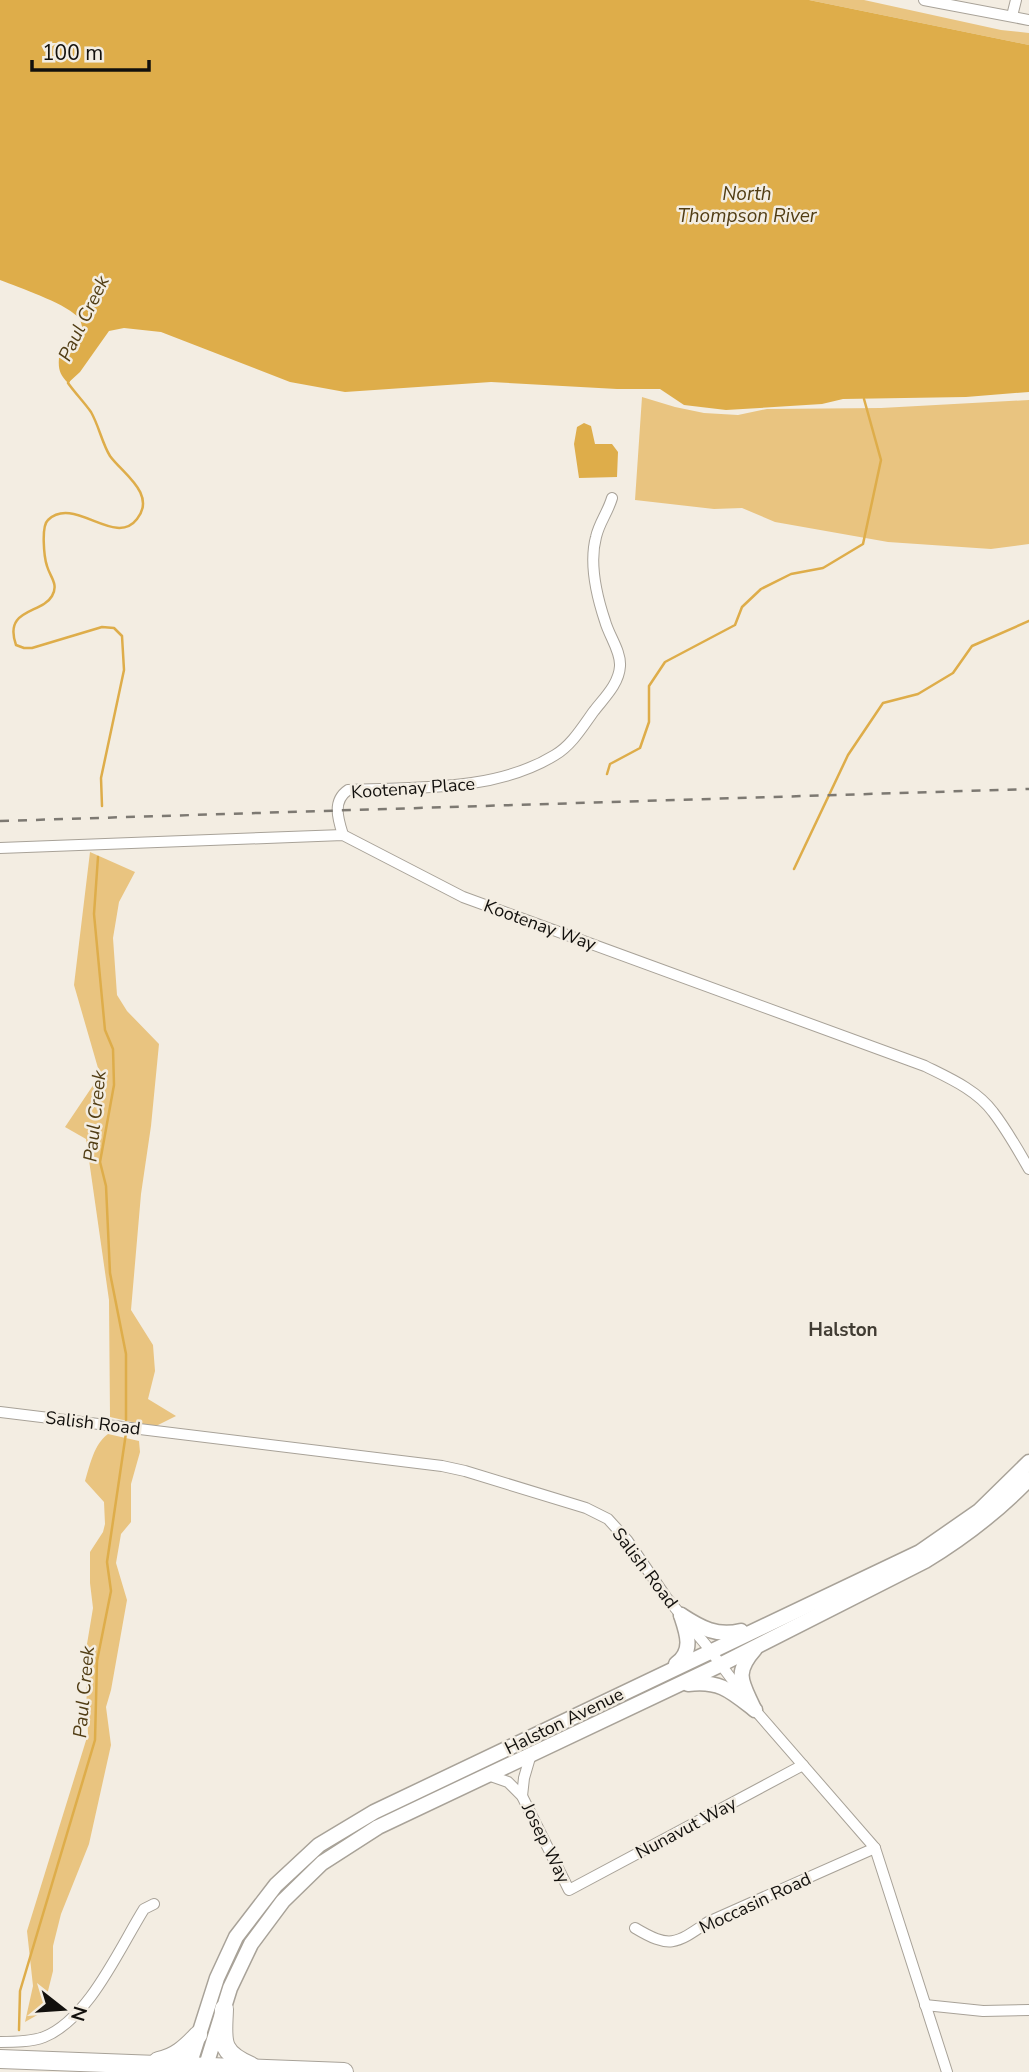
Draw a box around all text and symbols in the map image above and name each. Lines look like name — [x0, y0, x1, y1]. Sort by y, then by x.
scale bar — [32, 28, 149, 72]
text: 100 m — [42, 39, 103, 67]
water label: North Thompson River — [677, 181, 818, 229]
water label: Paul Creek — [52, 271, 116, 365]
street label: Kootenay Place — [350, 772, 476, 804]
street label: Kootenay Way — [481, 894, 600, 957]
water label: Paul Creek — [77, 1069, 113, 1163]
district label: Halston — [808, 1317, 878, 1343]
street label: Salish Road — [44, 1405, 142, 1441]
street label: Salish Road — [607, 1523, 683, 1613]
water label: Paul Creek — [67, 1645, 101, 1739]
street label: Halston Avenue — [501, 1682, 627, 1760]
street label: Nunavut Way — [631, 1791, 741, 1865]
street label: Josep Way — [516, 1798, 576, 1888]
street label: Moccasin Road — [695, 1867, 815, 1939]
north arrow — [28, 1974, 98, 2044]
text: N — [64, 2003, 93, 2024]

